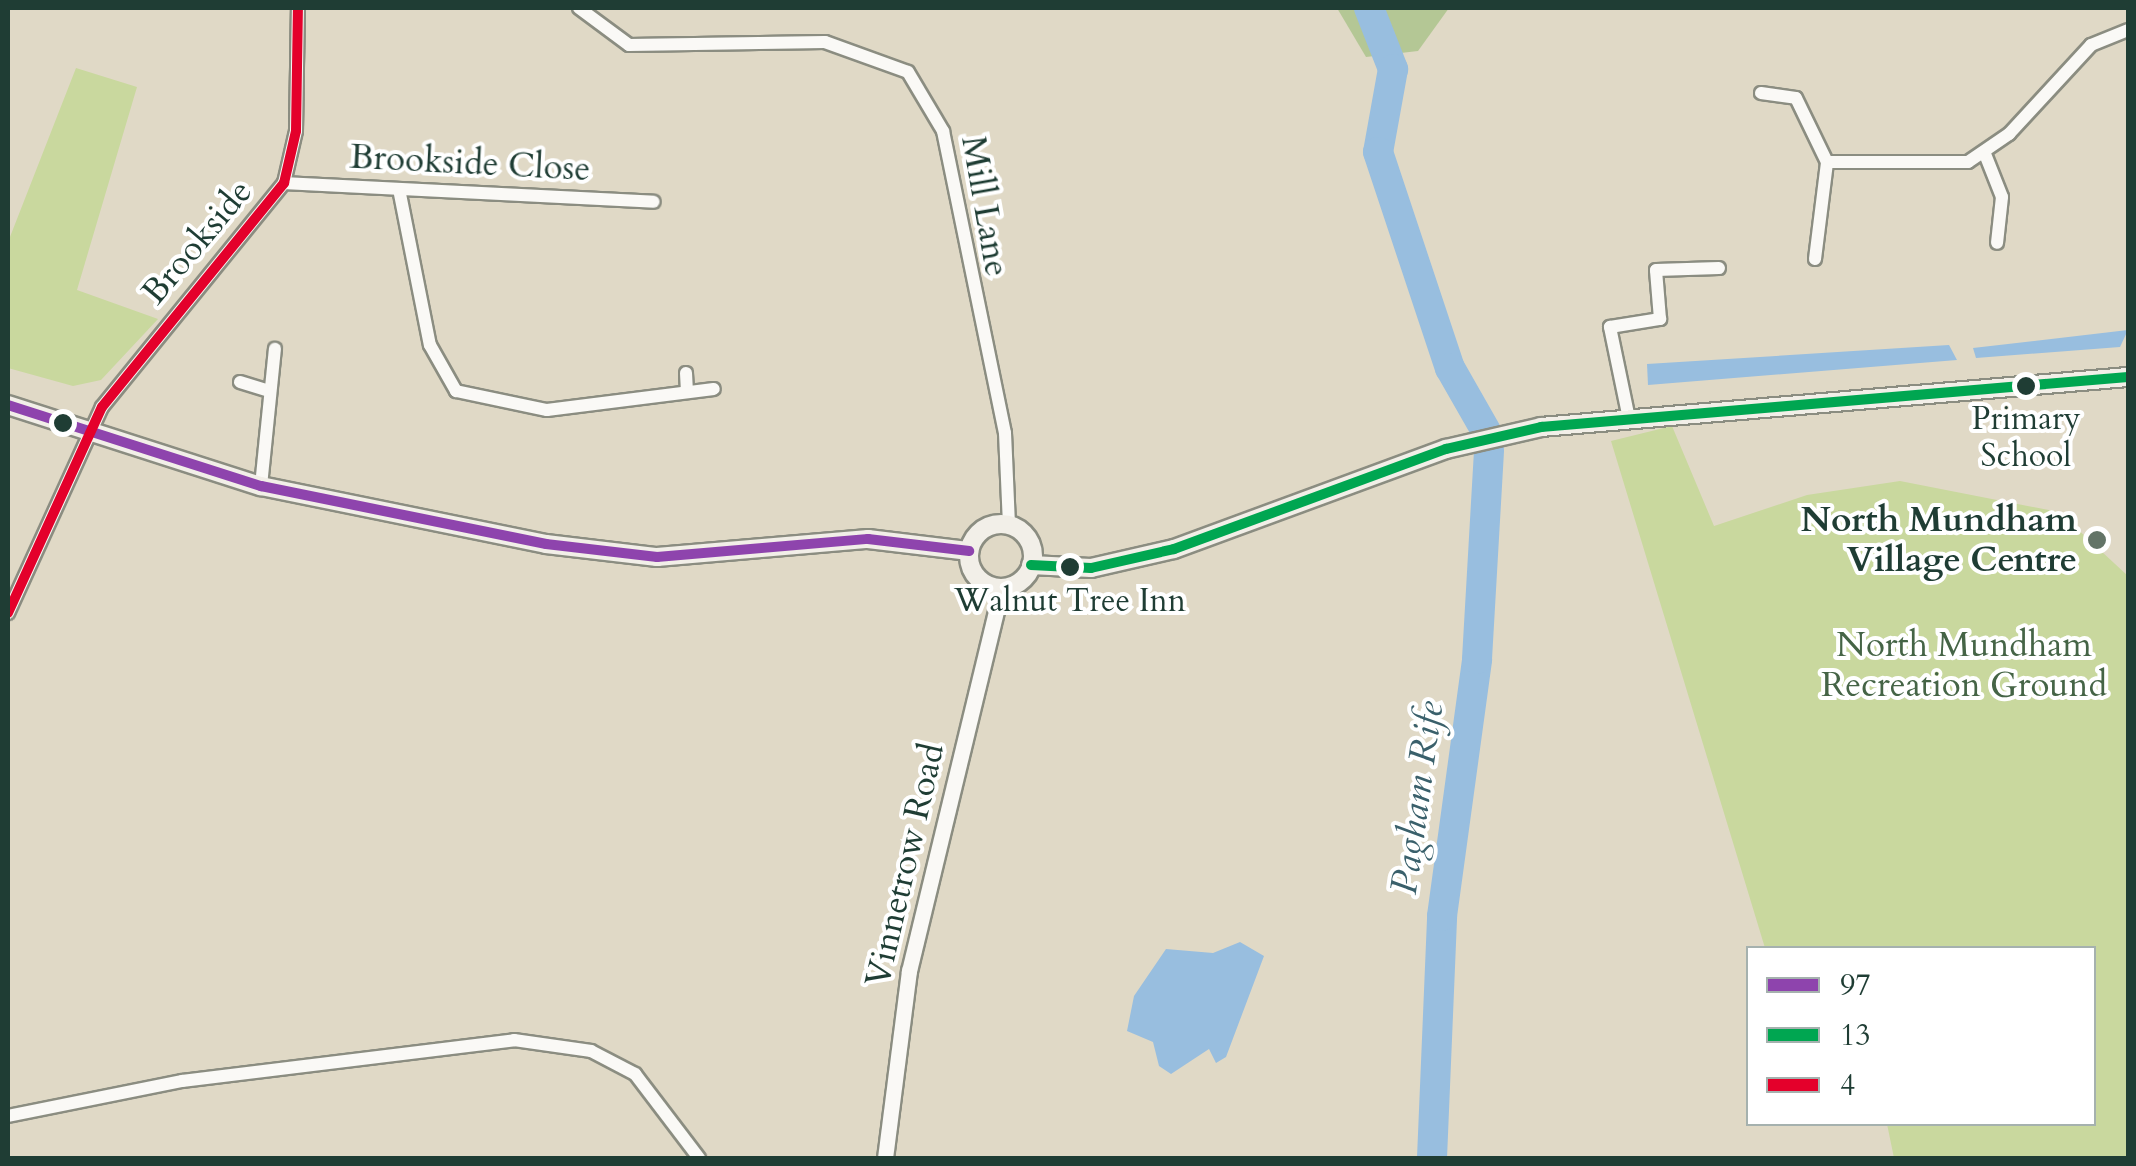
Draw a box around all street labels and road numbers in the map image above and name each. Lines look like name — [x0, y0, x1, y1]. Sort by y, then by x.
street label: Mill Lane — [952, 132, 1018, 280]
street label: Brookside Close — [349, 136, 591, 190]
street label: Brookside — [133, 171, 261, 313]
street label: Vinnetrow Road — [857, 739, 953, 991]

